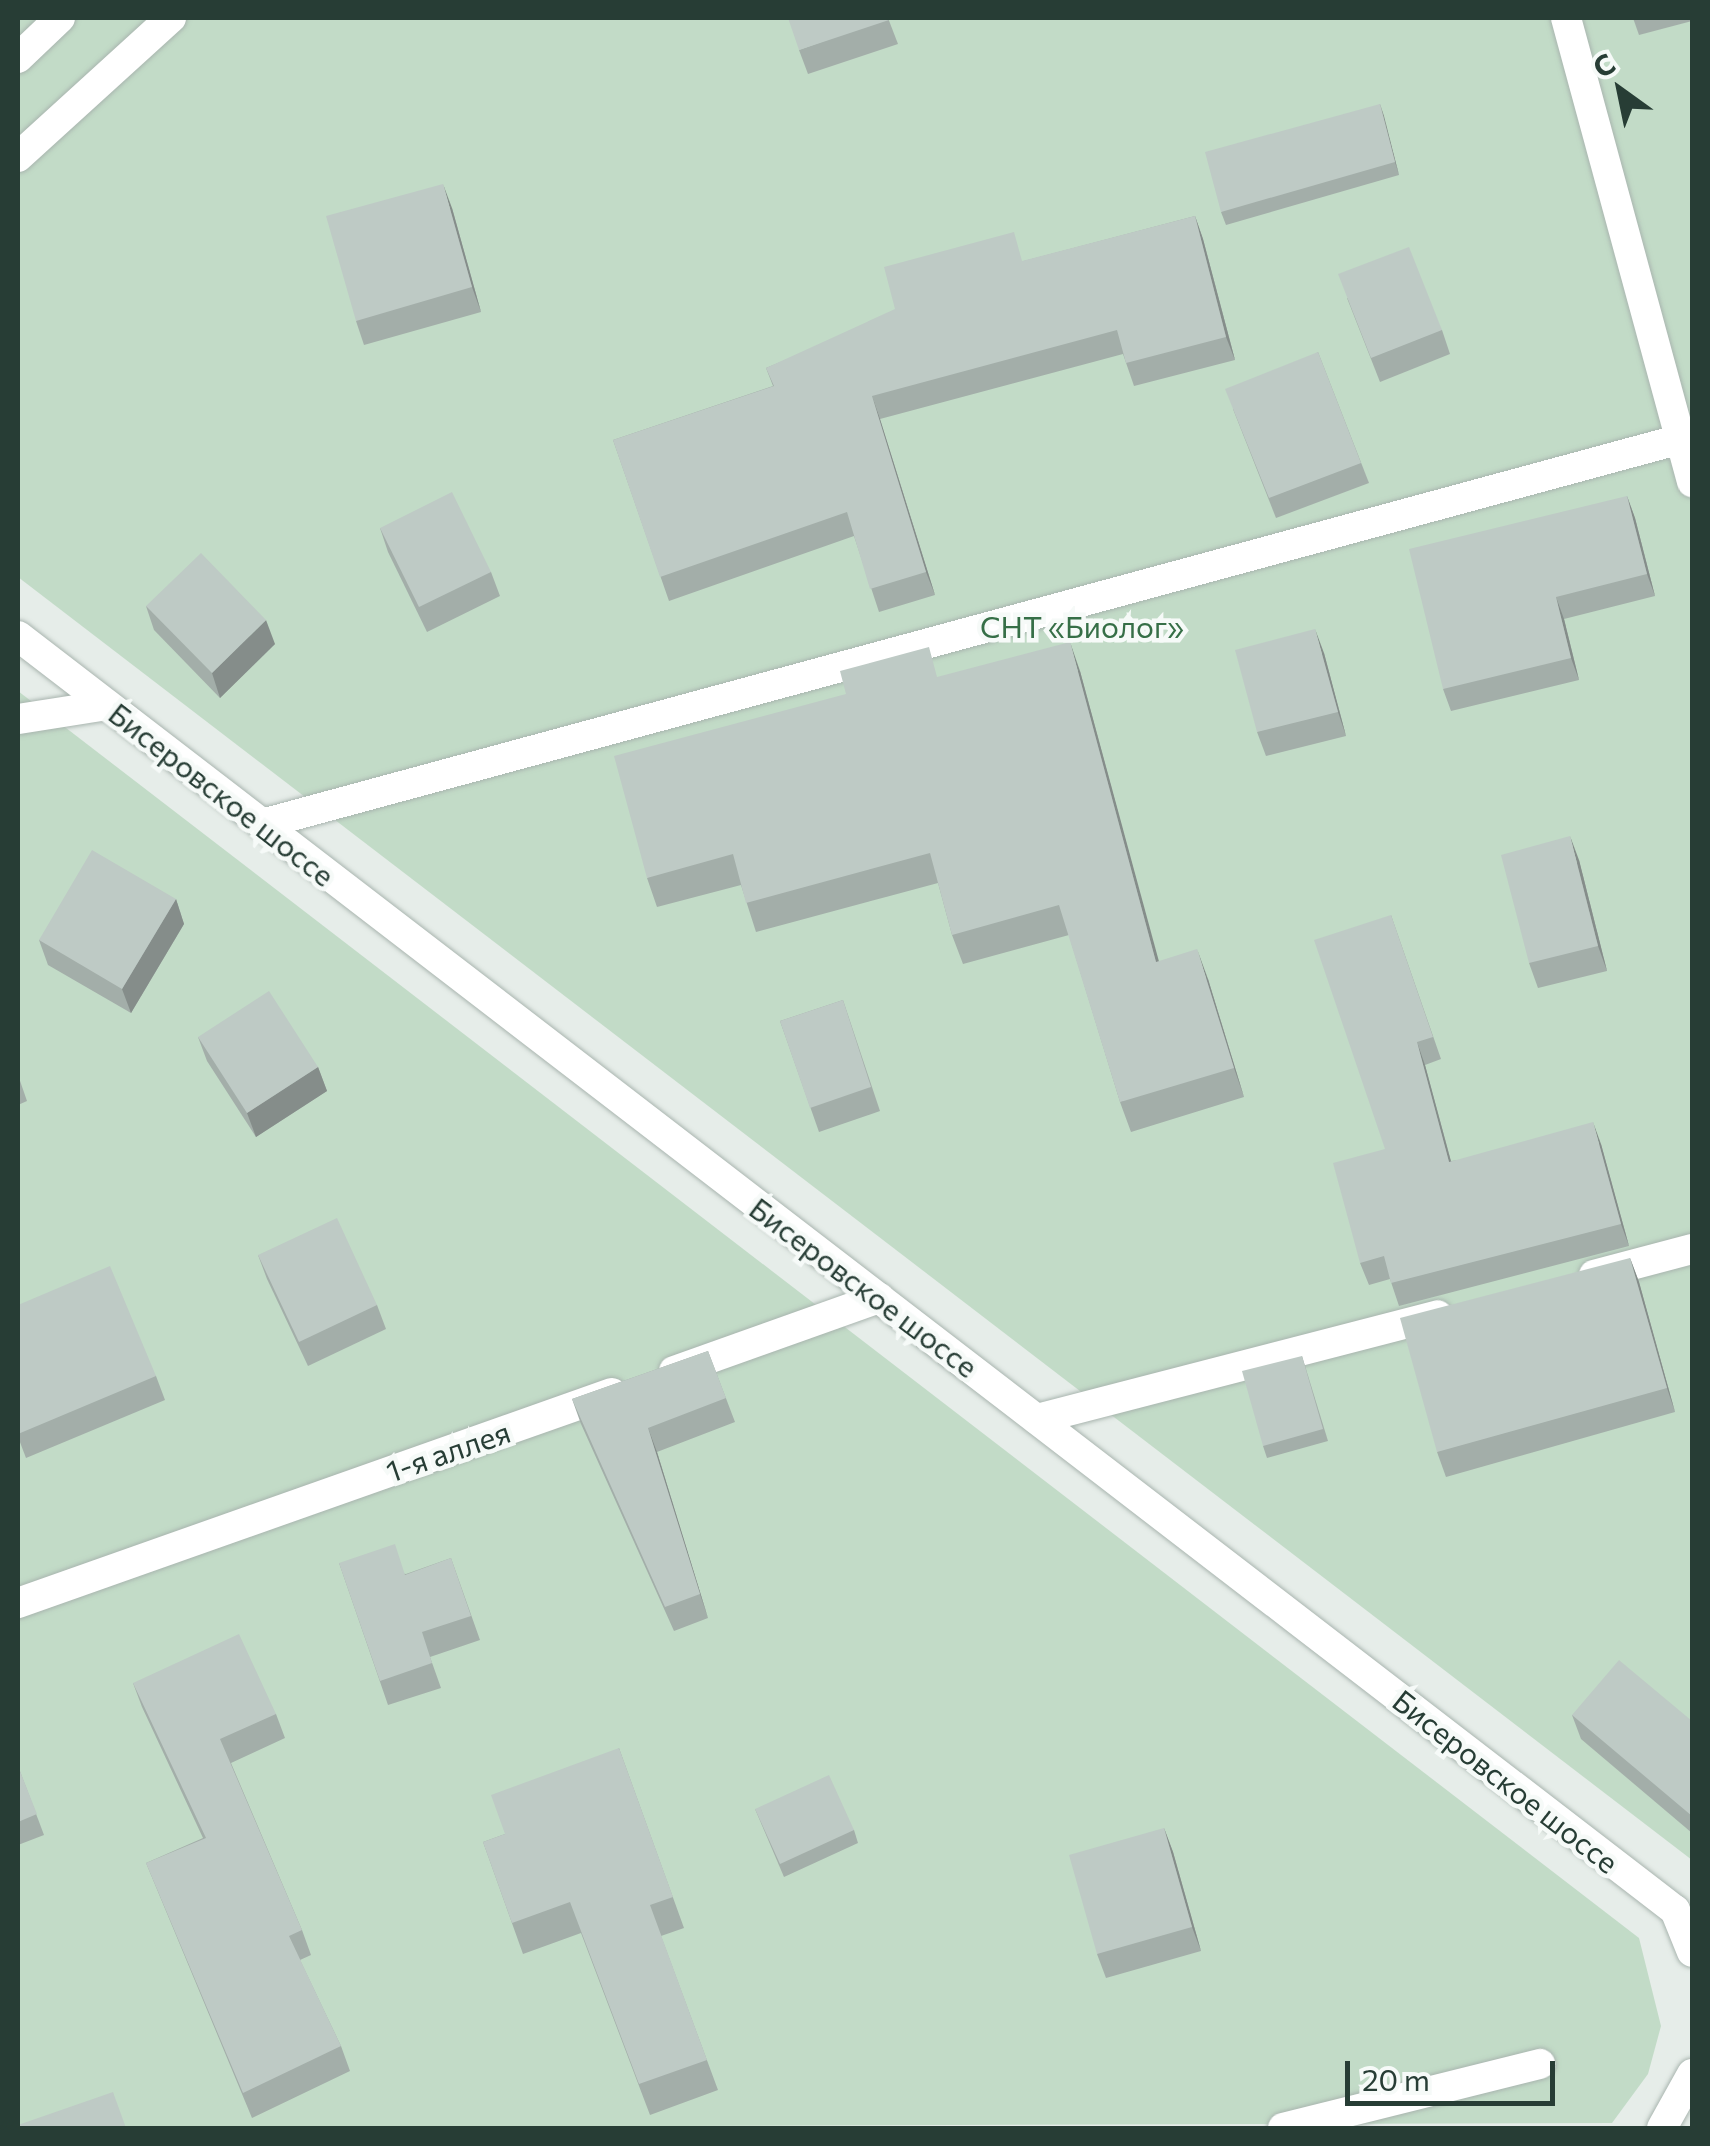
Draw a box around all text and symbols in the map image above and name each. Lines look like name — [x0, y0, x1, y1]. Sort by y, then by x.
north arrow — [1570, 40, 1670, 140]
text: С — [1586, 45, 1621, 84]
park label: СНТ «Биолог» — [980, 608, 1184, 644]
street label: Бисеровское шоссе — [102, 695, 342, 893]
street label: Бисеровское шоссе — [743, 1190, 985, 1384]
street label: 1-я аллея — [381, 1413, 515, 1489]
street label: Бисеровское шоссе — [1386, 1682, 1626, 1880]
scale bar — [1350, 2041, 1560, 2103]
text: 20 m — [1362, 2060, 1430, 2097]

